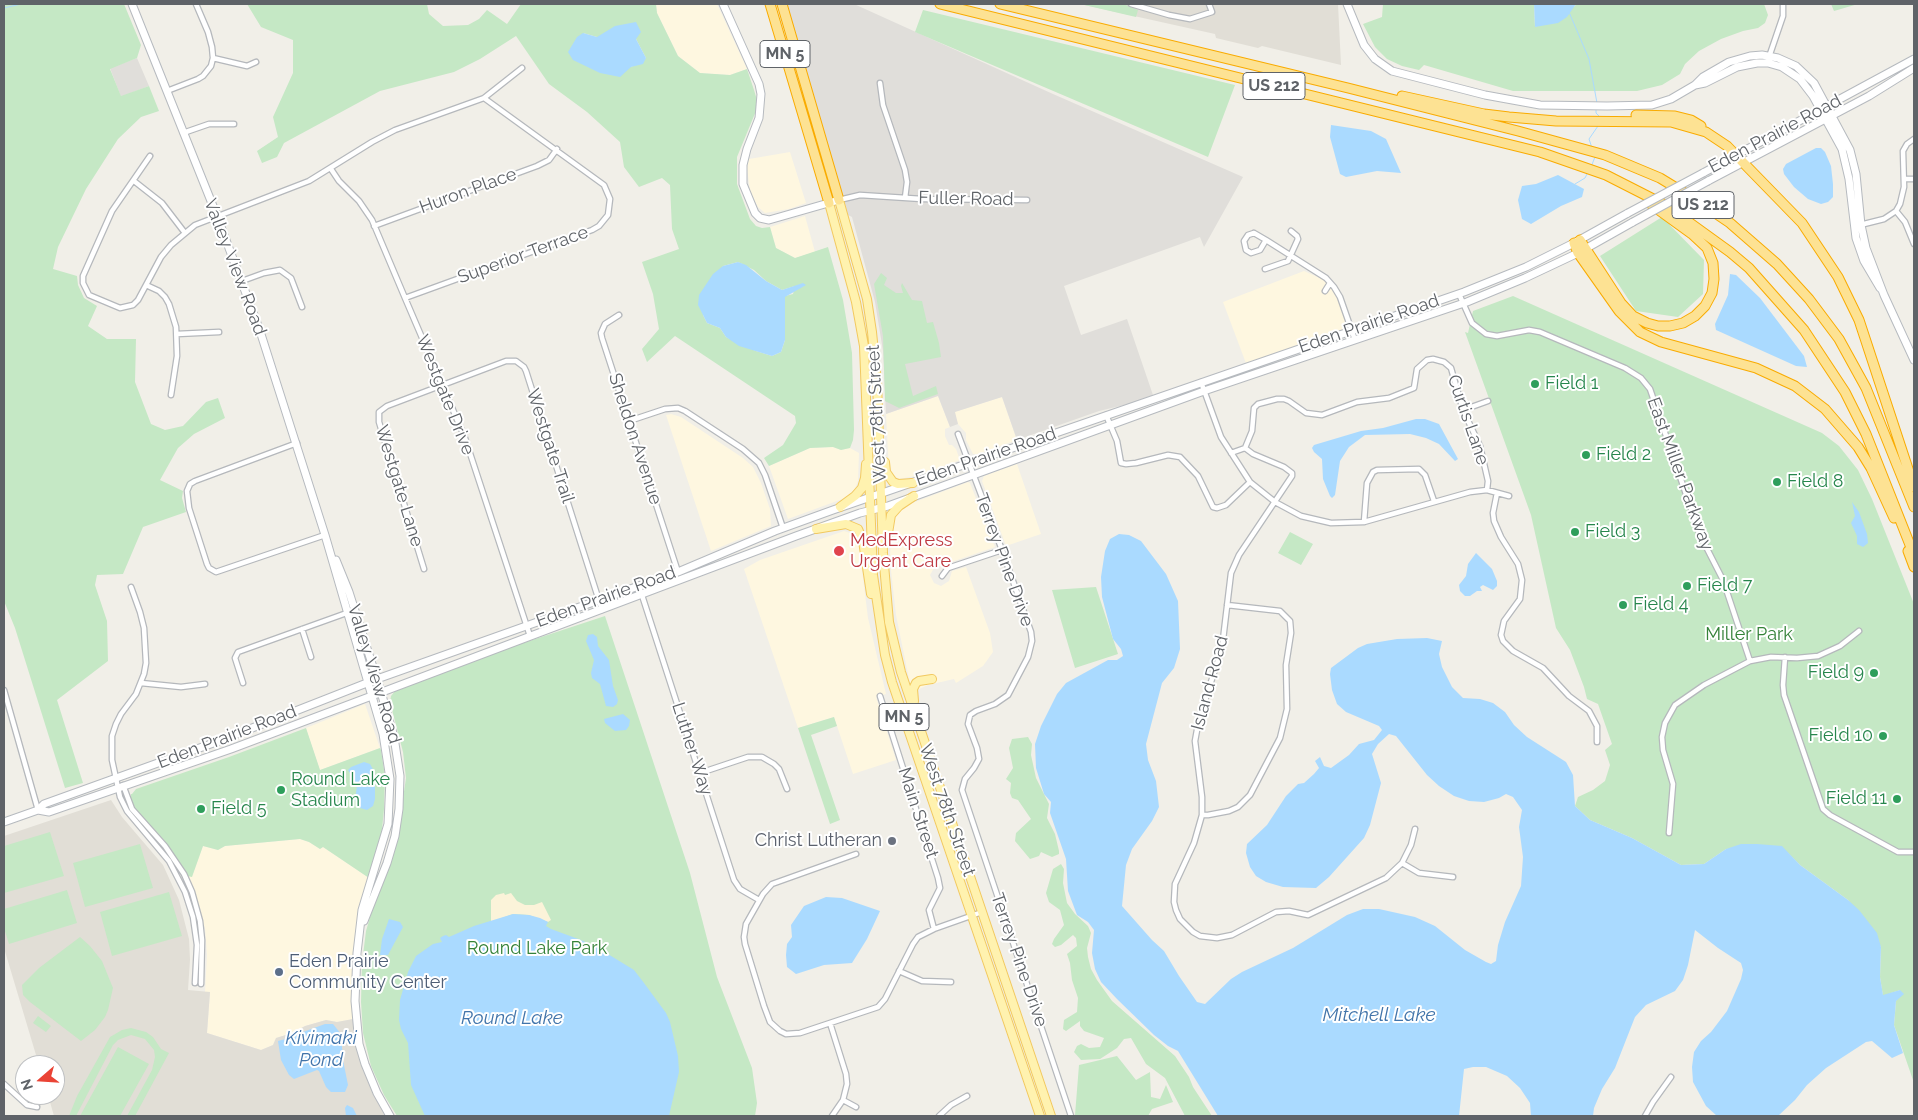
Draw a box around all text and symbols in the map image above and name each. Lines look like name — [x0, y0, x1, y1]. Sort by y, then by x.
road number: MN 5 — [760, 41, 810, 68]
road number: US 212 — [1243, 72, 1305, 100]
street label: Eden Prairie Road — [1705, 90, 1845, 178]
street label: Huron Place — [416, 163, 520, 219]
street label: Fuller Road — [918, 187, 1014, 211]
road number: US 212 — [1672, 192, 1734, 218]
street label: Valley View Road — [199, 196, 271, 338]
street label: Superior Terrace — [455, 221, 591, 289]
street label: Eden Prairie Road — [1296, 290, 1442, 358]
street label: Westgate Drive — [411, 332, 479, 458]
street label: West 78th Street — [863, 344, 891, 484]
street label: Sheldon Avenue — [604, 370, 666, 508]
street label: Curtis Lane — [1442, 372, 1494, 468]
place label: Field 1 — [1545, 373, 1598, 395]
marker: Field 1 — [1529, 378, 1541, 390]
street label: Westgate Trail — [521, 386, 579, 506]
street label: East Miller Parkway — [1642, 394, 1718, 554]
street label: Westgate Lane — [370, 423, 428, 549]
street label: Eden Prairie Road — [913, 423, 1059, 491]
place label: Field 2 — [1596, 444, 1651, 466]
marker: Field 2 — [1580, 449, 1592, 461]
place label: Field 8 — [1787, 471, 1843, 493]
marker: Field 8 — [1771, 476, 1783, 488]
street label: Terrey Pine Drive — [970, 490, 1038, 630]
place label: Field 3 — [1585, 521, 1640, 543]
marker: Field 3 — [1569, 526, 1581, 538]
place label: MedExpress Urgent Care — [850, 530, 953, 572]
marker: MedExpress Urgent Care — [832, 544, 846, 558]
street label: Eden Prairie Road — [533, 562, 679, 632]
place label: Field 7 — [1697, 575, 1752, 597]
marker: Field 7 — [1681, 580, 1693, 592]
place label: Field 4 — [1633, 594, 1689, 616]
marker: Field 4 — [1617, 599, 1629, 611]
street label: Valley View Road — [343, 602, 405, 746]
park label: Miller Park — [1705, 624, 1793, 646]
street label: Island Road — [1187, 633, 1233, 733]
place label: Field 9 — [1808, 662, 1864, 684]
marker: Field 9 — [1868, 667, 1880, 679]
street label: Luther Way — [667, 700, 717, 798]
street label: Eden Prairie Road — [154, 701, 300, 773]
road number: MN 5 — [879, 704, 929, 730]
place label: Field 10 — [1809, 725, 1873, 747]
marker: Field 10 — [1877, 730, 1889, 742]
street label: West 78th Street — [914, 741, 980, 879]
street label: Main Street — [893, 765, 943, 861]
place label: Round Lake Stadium — [291, 769, 390, 812]
marker: Round Lake Stadium — [275, 784, 287, 796]
place label: Field 11 — [1826, 788, 1887, 810]
marker: Field 11 — [1891, 793, 1903, 805]
place label: Field 5 — [211, 798, 267, 820]
marker: Field 5 — [195, 803, 207, 815]
place label: Christ Lutheran — [755, 830, 882, 852]
marker: Christ Lutheran — [886, 835, 898, 847]
street label: Terrey Pine Drive — [986, 890, 1052, 1030]
park label: Round Lake Park — [467, 938, 607, 960]
place label: Eden Prairie Community Center — [289, 951, 447, 994]
marker: Eden Prairie Community Center — [273, 966, 285, 978]
water label: Mitchell Lake — [1322, 1004, 1436, 1026]
water label: Round Lake — [461, 1007, 563, 1029]
water label: Kivimaki Pond — [285, 1027, 357, 1071]
north arrow — [15, 1055, 65, 1105]
text: N — [17, 1077, 36, 1092]

